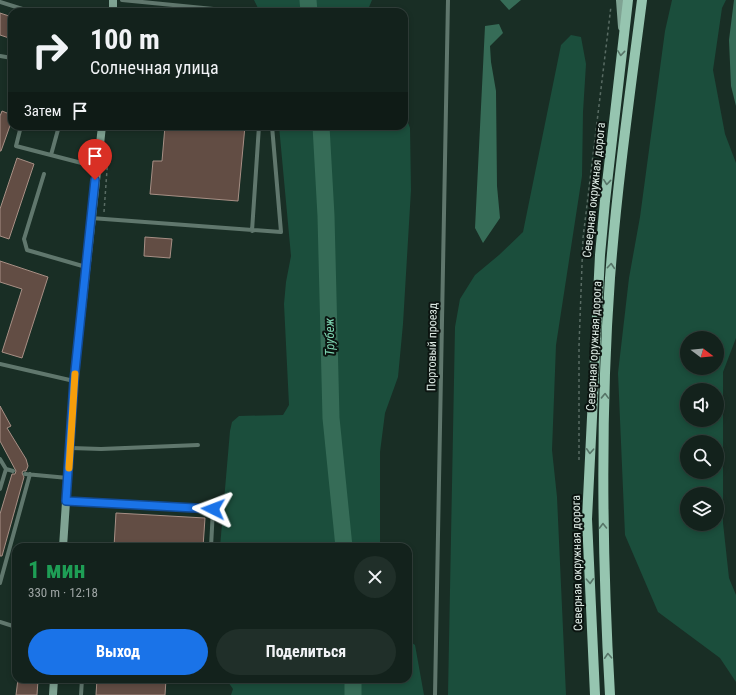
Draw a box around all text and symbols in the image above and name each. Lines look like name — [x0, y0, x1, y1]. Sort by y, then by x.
text: 100 m — [90, 23, 160, 56]
icon: right — [24, 24, 76, 76]
one-way arrow — [617, 50, 626, 56]
text: Солнечная улица — [90, 57, 219, 78]
icon: arrive — [69, 100, 91, 122]
text: Затем — [24, 102, 61, 120]
street label: Северная окружная дорога — [580, 121, 608, 258]
pin — [78, 139, 112, 180]
icon: arrive — [84, 145, 106, 167]
one-way arrow — [602, 179, 611, 185]
one-way arrow — [607, 263, 616, 269]
street label: Северная оружная дорога — [584, 280, 604, 411]
street label: Портовый проезд — [424, 302, 440, 391]
water label: Трубеж — [322, 317, 337, 356]
north arrow — [680, 331, 724, 375]
map controls — [680, 331, 724, 531]
button: sound — [680, 383, 724, 427]
one-way arrow — [600, 393, 609, 399]
button: search — [680, 435, 724, 479]
one-way arrow — [586, 448, 595, 454]
button: layers — [680, 487, 724, 531]
position arrow — [192, 488, 234, 530]
street label: Северная окружная дорога — [569, 495, 585, 631]
one-way arrow — [599, 523, 608, 529]
text: 1 мин — [28, 556, 86, 584]
button: close — [354, 556, 396, 598]
one-way arrow — [586, 578, 594, 584]
text: 330 m · 12:18 — [28, 585, 98, 600]
button: Выход — [28, 629, 208, 675]
button: Поделиться — [216, 629, 396, 675]
one-way arrow — [603, 653, 612, 659]

